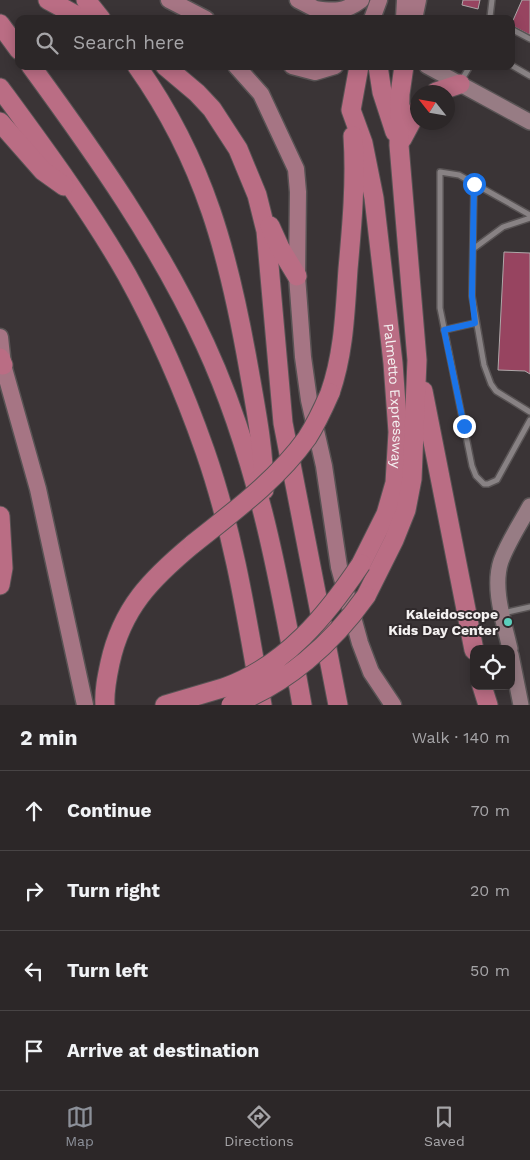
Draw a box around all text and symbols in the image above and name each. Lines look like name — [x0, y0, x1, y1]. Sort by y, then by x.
search box — [15, 15, 515, 70]
icon: search — [33, 29, 61, 57]
text: Search here — [73, 31, 184, 54]
north arrow — [410, 85, 455, 130]
route start — [463, 173, 486, 196]
street label: Palmetto Expressway — [381, 323, 406, 470]
route end — [453, 415, 476, 438]
place label: Kaleidoscope Kids Day Center — [388, 606, 498, 638]
marker: Kaleidoscope Kids Day Center — [502, 616, 514, 628]
map controls — [470, 645, 515, 690]
button: locate — [470, 645, 515, 690]
text: 2 min — [20, 725, 77, 750]
text: Walk · 140 m — [412, 728, 510, 747]
icon: ahead — [20, 797, 48, 825]
text: Continue — [67, 799, 151, 822]
text: 70 m — [471, 801, 510, 820]
icon: right — [20, 877, 48, 905]
text: Turn right — [67, 879, 160, 902]
text: 20 m — [470, 881, 510, 900]
icon: left — [20, 957, 48, 985]
text: Turn left — [67, 959, 148, 982]
text: 50 m — [470, 961, 510, 980]
icon: arrive — [20, 1037, 48, 1065]
text: Arrive at destination — [67, 1039, 259, 1062]
tab: Map — [65, 1103, 94, 1149]
tab: Directions — [224, 1103, 294, 1149]
tab: Saved — [424, 1103, 465, 1149]

